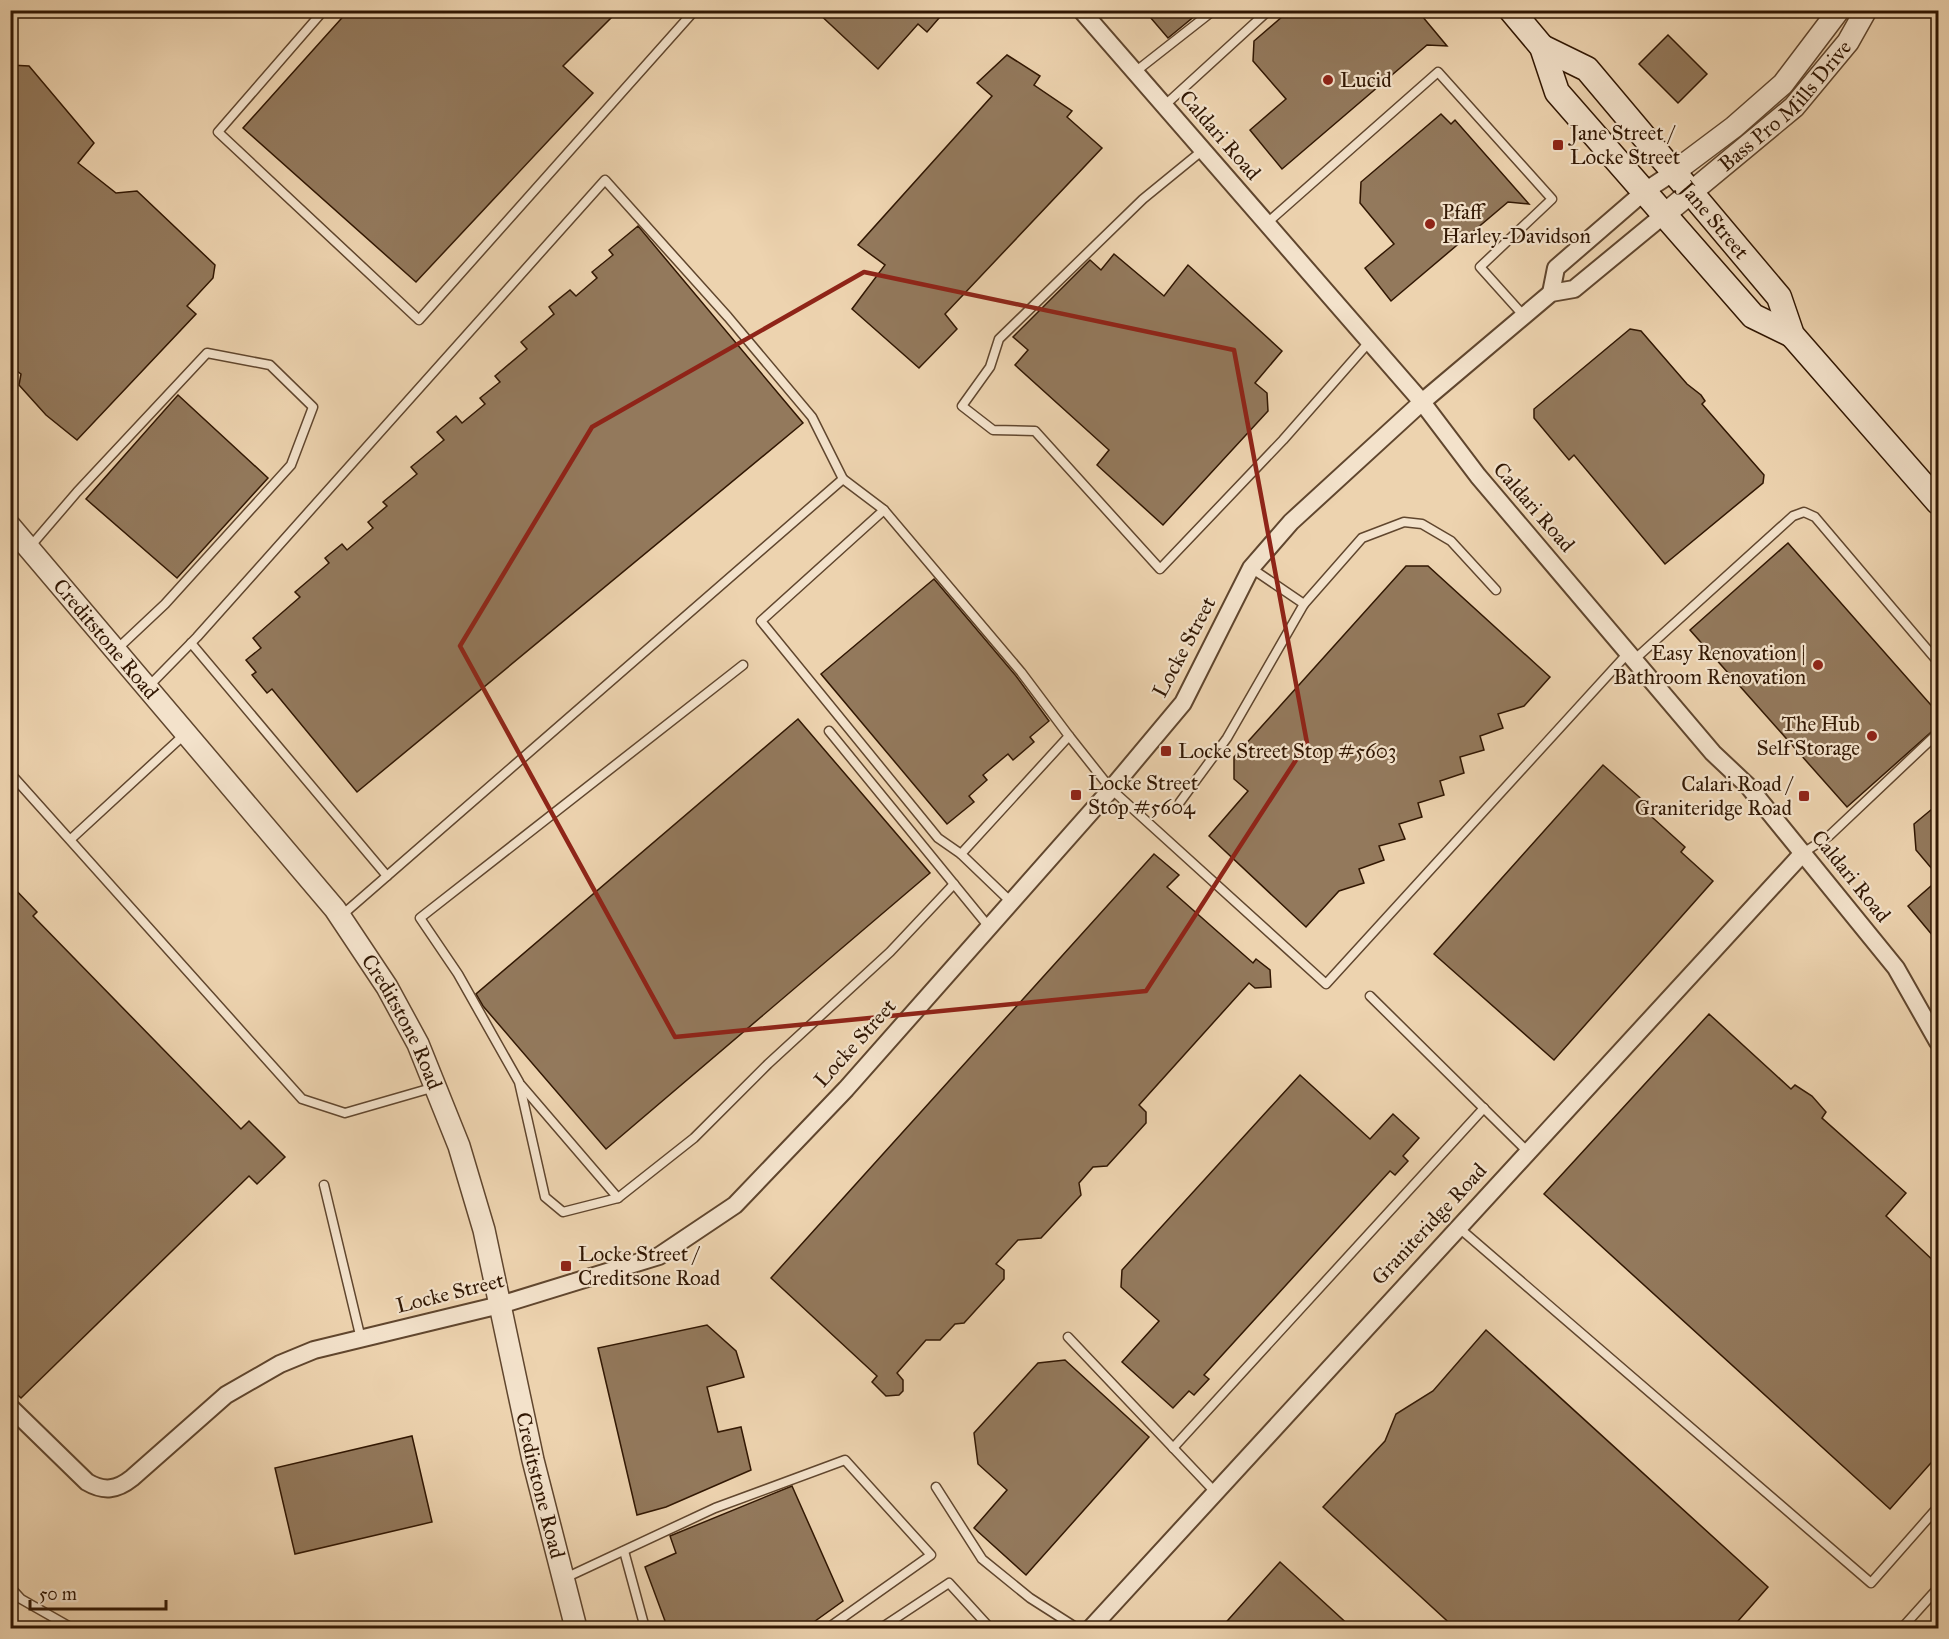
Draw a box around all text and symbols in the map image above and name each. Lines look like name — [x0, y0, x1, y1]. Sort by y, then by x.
street label: Bass Pro Mills Drive — [1713, 35, 1857, 177]
place label: Lucid — [1340, 67, 1392, 93]
marker: Lucid — [1321, 73, 1335, 87]
street label: Caldari Road — [1174, 85, 1267, 186]
place label: Jane Street / Locke Street — [1568, 120, 1681, 170]
marker: Jane Street / Locke Street — [1551, 138, 1565, 152]
street label: Jane Street — [1673, 175, 1755, 265]
place label: Pfaff Harley-Davidson — [1442, 199, 1591, 249]
marker: Pfaff Harley-Davidson — [1423, 217, 1437, 231]
street label: Caldari Road — [1488, 457, 1581, 558]
street label: Creditstone Road — [47, 573, 164, 705]
street label: Locke Street — [1147, 592, 1222, 702]
place label: Easy Renovation | Bathroom Renovation — [1613, 640, 1806, 690]
marker: Easy Renovation | Bathroom Renovation — [1811, 658, 1825, 672]
place label: The Hub Self Storage — [1756, 711, 1860, 761]
marker: The Hub Self Storage — [1865, 729, 1879, 743]
place label: Locke Street Stop #5603 — [1178, 738, 1396, 764]
marker: Locke Street Stop #5603 — [1159, 744, 1173, 758]
place label: Locke Street Stop #5604 — [1088, 770, 1199, 820]
place label: Calari Road / Graniteridge Road — [1635, 771, 1794, 821]
marker: Locke Street Stop #5604 — [1069, 788, 1083, 802]
marker: Calari Road / Graniteridge Road — [1797, 789, 1811, 803]
street label: Caldari Road — [1806, 825, 1896, 928]
street label: Creditstone Road — [356, 949, 448, 1094]
street label: Locke Street — [808, 993, 902, 1093]
street label: Graniteridge Road — [1366, 1157, 1492, 1290]
place label: Locke Street / Creditsone Road — [578, 1241, 721, 1291]
marker: Locke Street / Creditsone Road — [559, 1259, 573, 1273]
street label: Locke Street — [393, 1267, 507, 1319]
street label: Creditstone Road — [510, 1410, 571, 1562]
scale bar — [30, 1573, 166, 1611]
text: 50 m — [39, 1583, 77, 1605]

